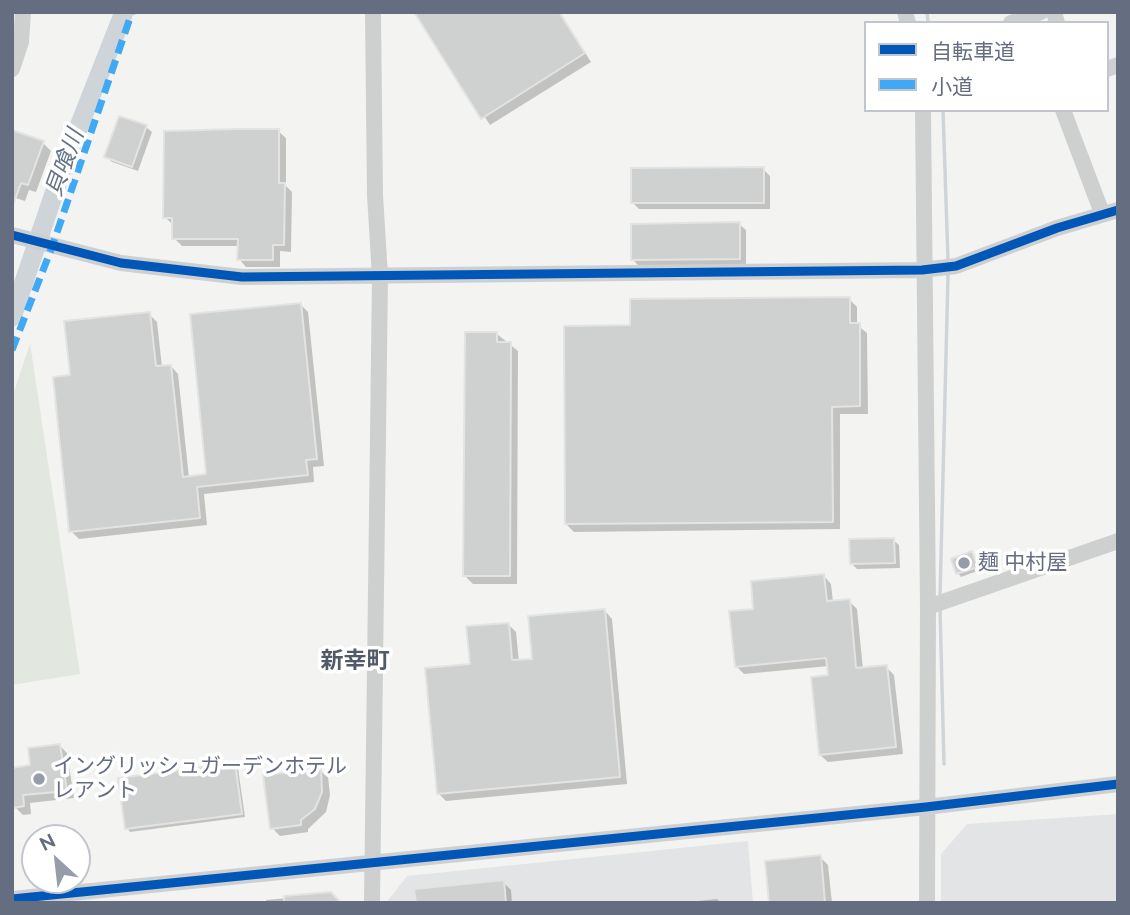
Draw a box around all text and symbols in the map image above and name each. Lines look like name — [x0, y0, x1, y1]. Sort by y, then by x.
legend — [864, 21, 1109, 112]
text: 自転車道 — [931, 39, 1015, 64]
text: 小道 — [931, 74, 973, 99]
water label: 貝喰川 — [40, 126, 90, 200]
place label: 麺 中村屋 — [978, 550, 1067, 576]
marker: 麺 中村屋 — [956, 555, 972, 571]
district label: 新幸町 — [321, 647, 389, 675]
place label: イングリッシュガーデンホテル レアント — [53, 754, 347, 804]
marker: イングリッシュガーデンホテル レアント — [31, 771, 47, 787]
north arrow — [21, 824, 91, 894]
text: N — [36, 829, 59, 855]

